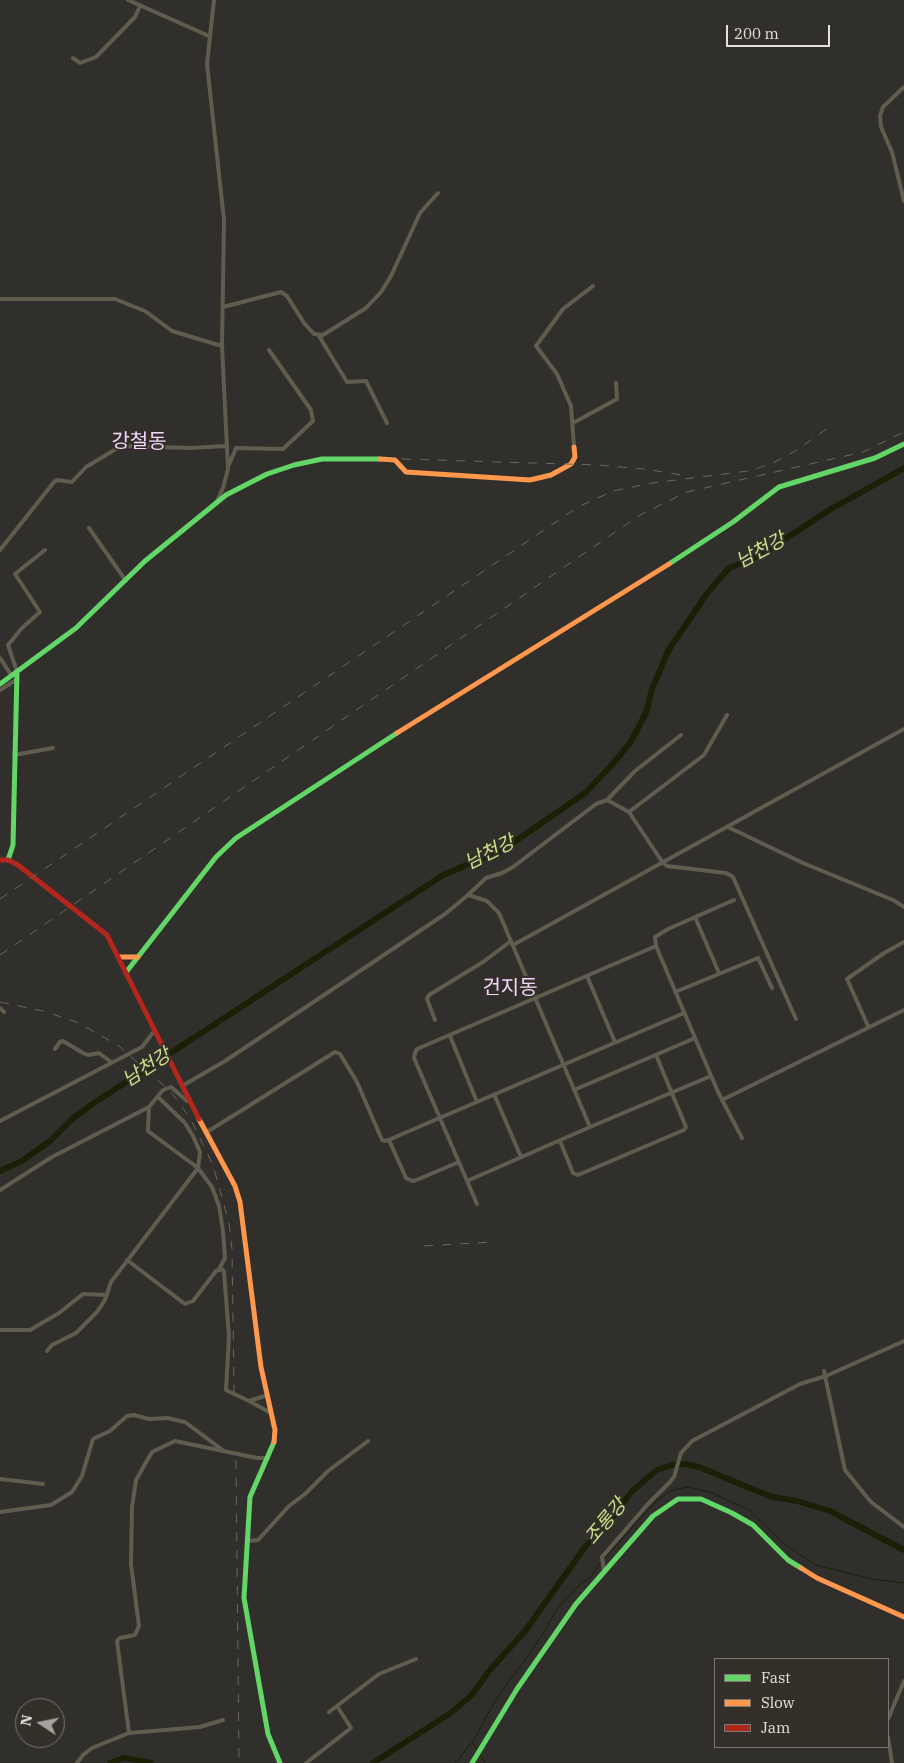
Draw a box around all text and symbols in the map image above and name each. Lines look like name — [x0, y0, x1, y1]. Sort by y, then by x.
scale bar — [729, 15, 833, 47]
text: 200 m — [734, 24, 779, 43]
district label: 강철동 — [111, 430, 167, 454]
water label: 남천강 — [732, 529, 790, 573]
water label: 남천강 — [461, 831, 519, 875]
district label: 건지동 — [482, 976, 538, 1000]
water label: 남천강 — [119, 1044, 175, 1092]
water label: 조롱강 — [580, 1495, 632, 1549]
legend — [714, 1658, 889, 1748]
text: Fast — [761, 1668, 791, 1687]
text: Slow — [761, 1693, 794, 1712]
north arrow — [15, 1698, 65, 1748]
text: N — [16, 1713, 36, 1727]
text: Jam — [761, 1718, 790, 1737]

